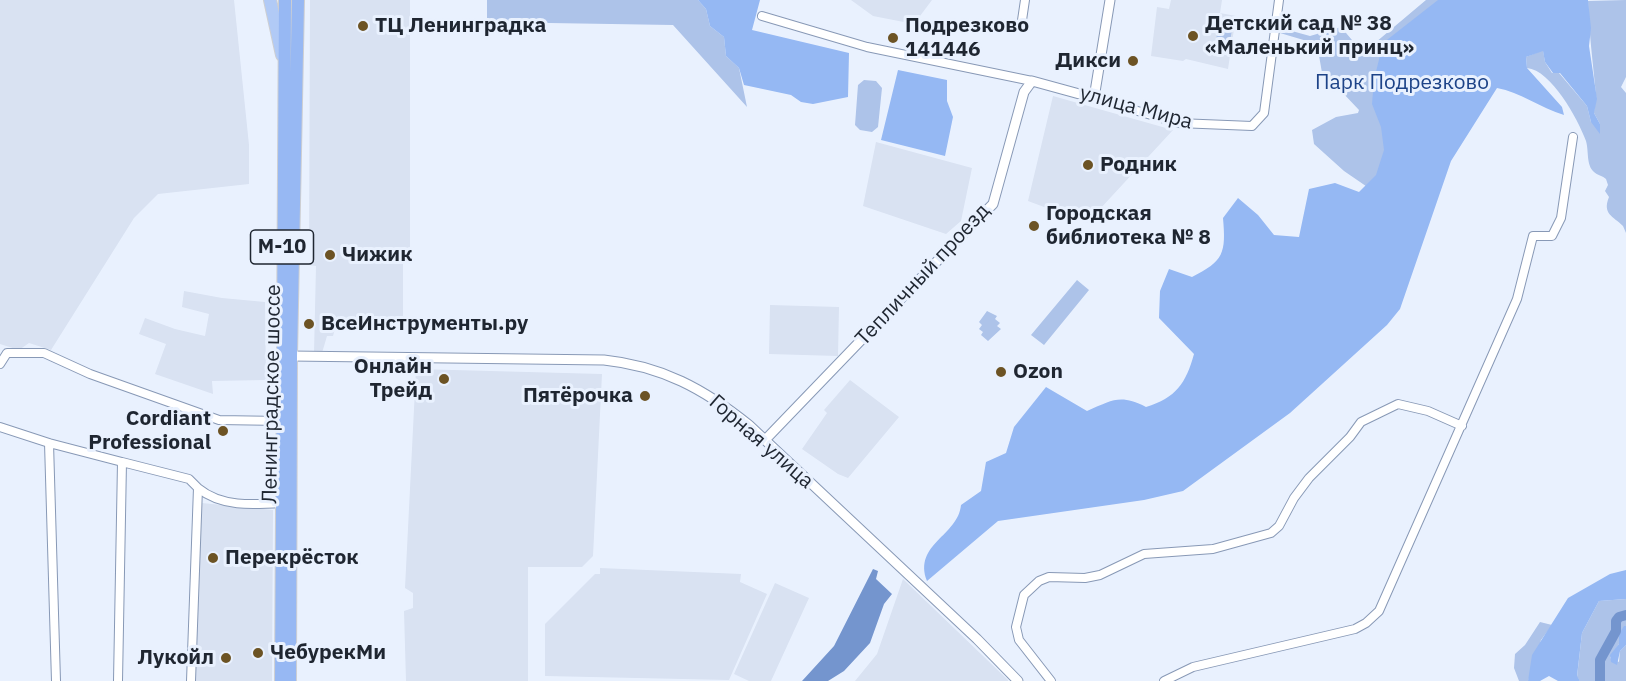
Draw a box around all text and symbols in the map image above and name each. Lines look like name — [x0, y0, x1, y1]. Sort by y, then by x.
place label: Детский сад № 38 «Маленький принц» — [1205, 11, 1414, 61]
place label: ТЦ Ленинградка — [375, 13, 546, 39]
place label: Подрезково 141446 — [905, 13, 1029, 63]
marker: ТЦ Ленинградка — [356, 19, 370, 33]
marker: Детский сад № 38 «Маленький принц» — [1186, 29, 1200, 43]
marker: Подрезково 141446 — [886, 31, 900, 45]
place label: Дикси — [1055, 48, 1121, 74]
marker: Дикси — [1126, 54, 1140, 68]
park label: Парк Подрезково — [1315, 70, 1489, 96]
street label: улица Мира — [1077, 81, 1195, 135]
place label: Родник — [1100, 152, 1177, 178]
marker: Родник — [1081, 158, 1095, 172]
street label: Тепличный проезд — [851, 199, 995, 351]
place label: Городская библиотека № 8 — [1046, 201, 1211, 251]
marker: Городская библиотека № 8 — [1027, 219, 1041, 233]
road number: М-10 — [250, 230, 314, 264]
place label: Чижик — [342, 242, 413, 268]
marker: Чижик — [323, 248, 337, 262]
street label: Ленинградское шоссе — [257, 284, 287, 504]
place label: ВсеИнструменты.ру — [321, 311, 528, 337]
marker: ВсеИнструменты.ру — [302, 317, 316, 331]
place label: Онлайн Трейд — [354, 354, 432, 404]
place label: Ozon — [1013, 359, 1063, 385]
marker: Ozon — [994, 365, 1008, 379]
marker: Онлайн Трейд — [437, 372, 451, 386]
place label: Пятёрочка — [523, 383, 633, 409]
marker: Пятёрочка — [638, 389, 652, 403]
street label: Горная улица — [704, 390, 818, 494]
place label: Cordiant Professional — [88, 406, 211, 456]
marker: Cordiant Professional — [216, 424, 230, 438]
place label: Перекрёсток — [225, 545, 359, 571]
marker: Перекрёсток — [206, 551, 220, 565]
place label: ЧебурекМи — [270, 640, 386, 666]
place label: Лукойл — [138, 645, 214, 671]
marker: ЧебурекМи — [251, 646, 265, 660]
marker: Лукойл — [219, 651, 233, 665]

